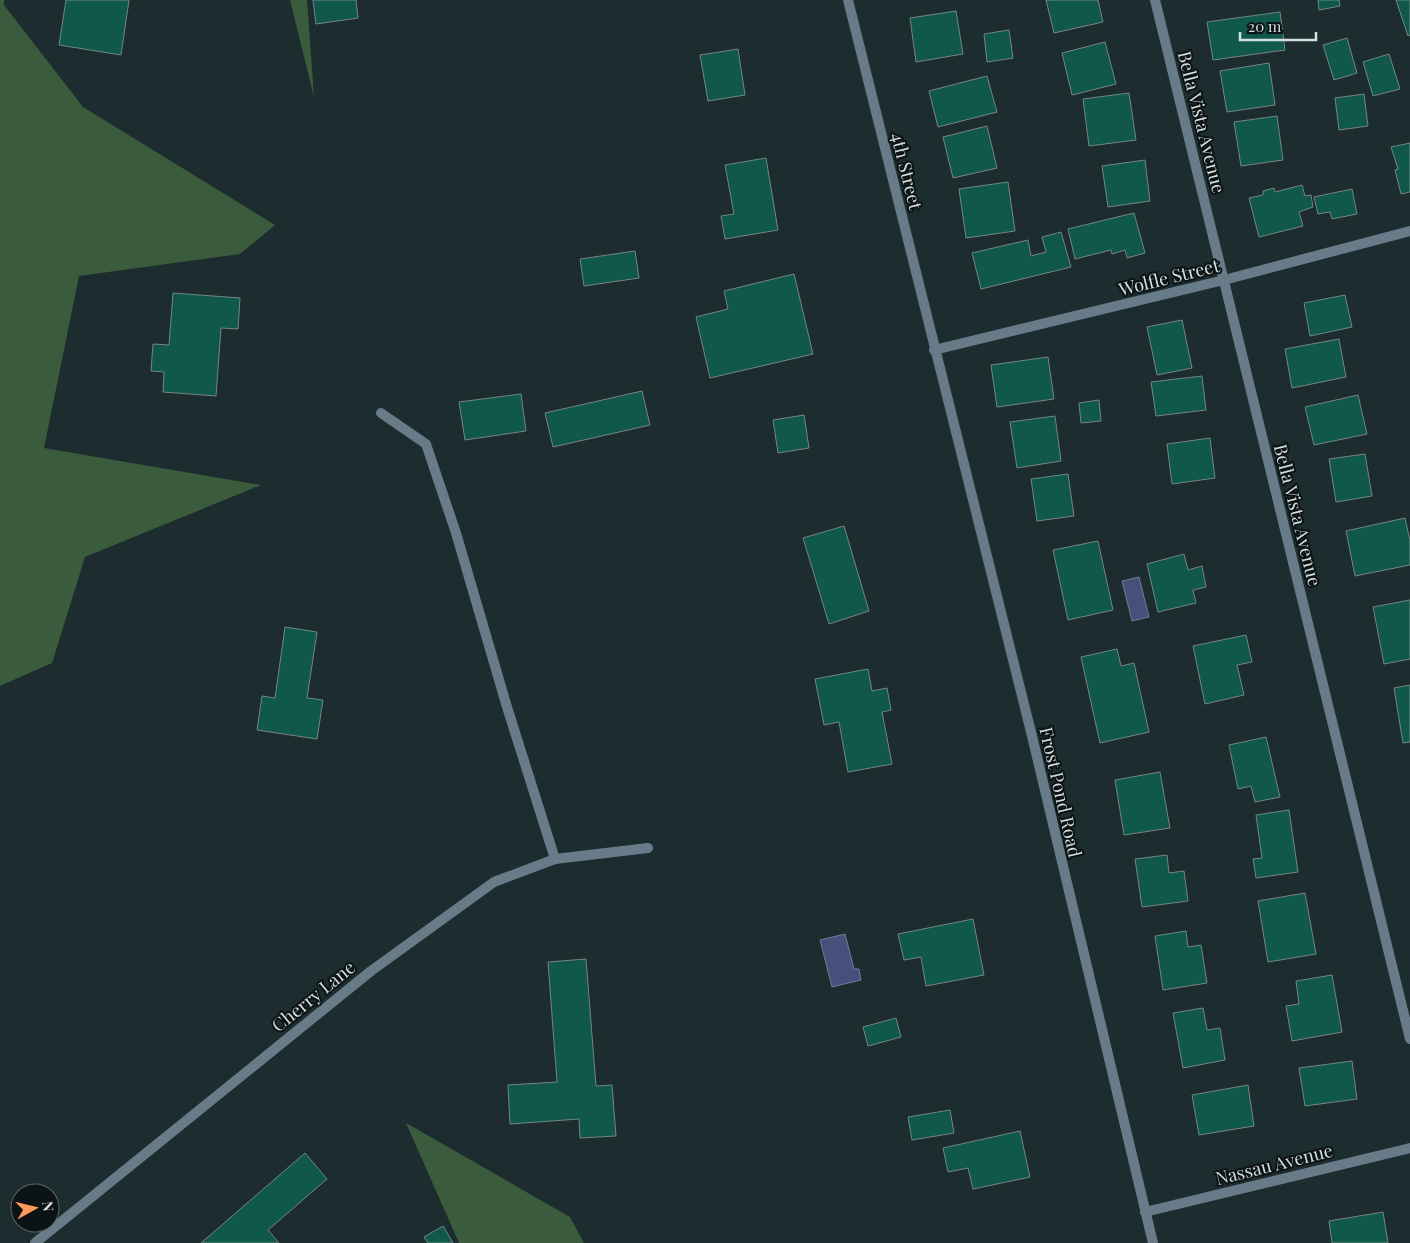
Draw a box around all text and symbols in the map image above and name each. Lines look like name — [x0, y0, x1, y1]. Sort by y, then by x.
scale bar — [1240, 10, 1316, 42]
text: 20 m — [1248, 16, 1282, 36]
street label: Bella Vista Avenue — [1173, 48, 1231, 196]
street label: 4th Street — [886, 130, 928, 213]
street label: Wolfle Street — [1115, 253, 1222, 301]
street label: Bella Vista Avenue — [1269, 441, 1327, 589]
street label: Frost Pond Road — [1034, 724, 1088, 860]
street label: Cherry Lane — [266, 955, 360, 1037]
street label: Nassau Avenue — [1213, 1138, 1335, 1190]
north arrow — [10, 1183, 60, 1233]
text: N — [38, 1200, 58, 1212]

